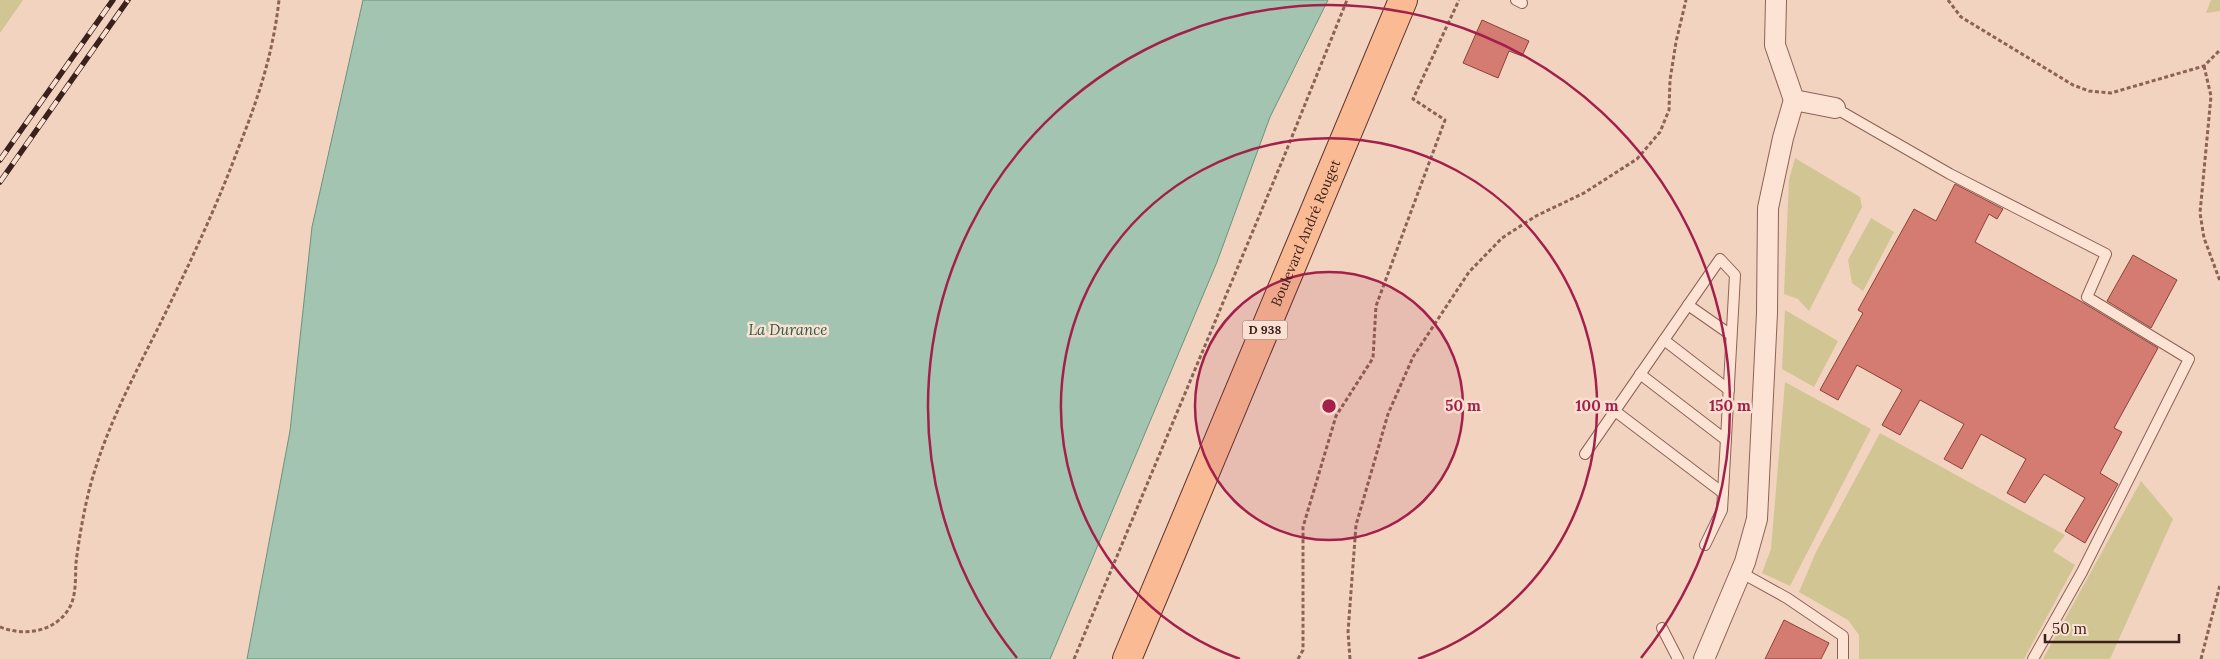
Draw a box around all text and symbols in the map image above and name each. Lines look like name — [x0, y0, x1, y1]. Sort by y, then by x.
street label: Boulevard André Rouget — [1267, 156, 1344, 309]
water label: La Durance — [748, 320, 828, 339]
road number: D 938 — [1242, 320, 1288, 340]
text: 50 m — [1445, 396, 1481, 415]
text: 100 m — [1576, 396, 1619, 415]
text: 150 m — [1709, 396, 1751, 415]
centre of rings — [1320, 397, 1338, 415]
scale bar — [2045, 612, 2179, 644]
text: 50 m — [2052, 619, 2087, 638]

